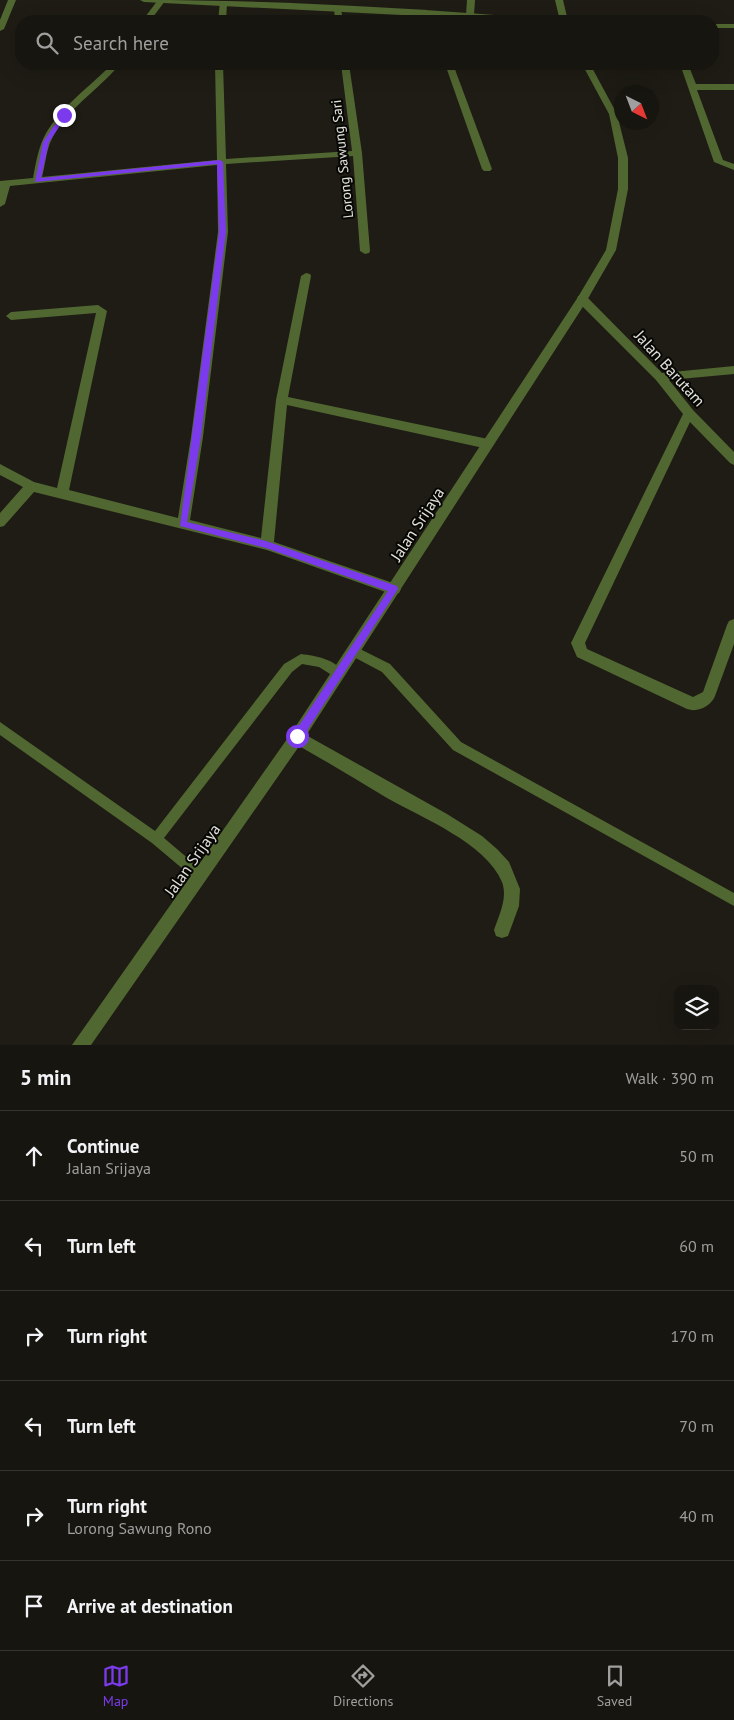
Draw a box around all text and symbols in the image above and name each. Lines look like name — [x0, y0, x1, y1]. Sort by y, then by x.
search box — [15, 15, 719, 70]
icon: search — [33, 29, 61, 57]
text: Search here — [73, 31, 169, 55]
north arrow — [614, 85, 659, 130]
street label: Lorong Sawung Sari — [327, 99, 357, 219]
route end — [53, 104, 76, 127]
street label: Jalan Barutam — [630, 325, 710, 410]
street label: Jalan Srijaya — [385, 483, 448, 566]
route start — [286, 725, 309, 748]
street label: Jalan Srijaya — [159, 820, 224, 901]
map controls — [674, 985, 719, 1030]
button: layers — [674, 985, 719, 1030]
text: 5 min — [20, 1064, 71, 1091]
text: Walk · 390 m — [625, 1068, 714, 1088]
text: Continue — [67, 1134, 139, 1158]
icon: ahead — [20, 1142, 48, 1170]
text: 50 m — [679, 1146, 714, 1166]
text: Jalan Srijaya — [67, 1158, 151, 1178]
icon: left — [20, 1232, 48, 1260]
text: Turn left — [67, 1234, 136, 1258]
text: 60 m — [679, 1236, 714, 1256]
icon: right — [20, 1322, 48, 1350]
text: Turn right — [67, 1324, 147, 1348]
text: 170 m — [671, 1326, 714, 1346]
icon: left — [20, 1412, 48, 1440]
text: Turn left — [67, 1414, 136, 1438]
text: 70 m — [679, 1416, 714, 1436]
text: Turn right — [67, 1494, 147, 1518]
icon: right — [20, 1502, 48, 1530]
text: 40 m — [679, 1506, 714, 1526]
text: Lorong Sawung Rono — [67, 1518, 212, 1538]
icon: arrive — [20, 1592, 48, 1620]
text: Arrive at destination — [67, 1594, 233, 1618]
tab: Map — [102, 1662, 130, 1710]
tab: Directions — [333, 1662, 393, 1710]
tab: Saved — [597, 1662, 632, 1710]

